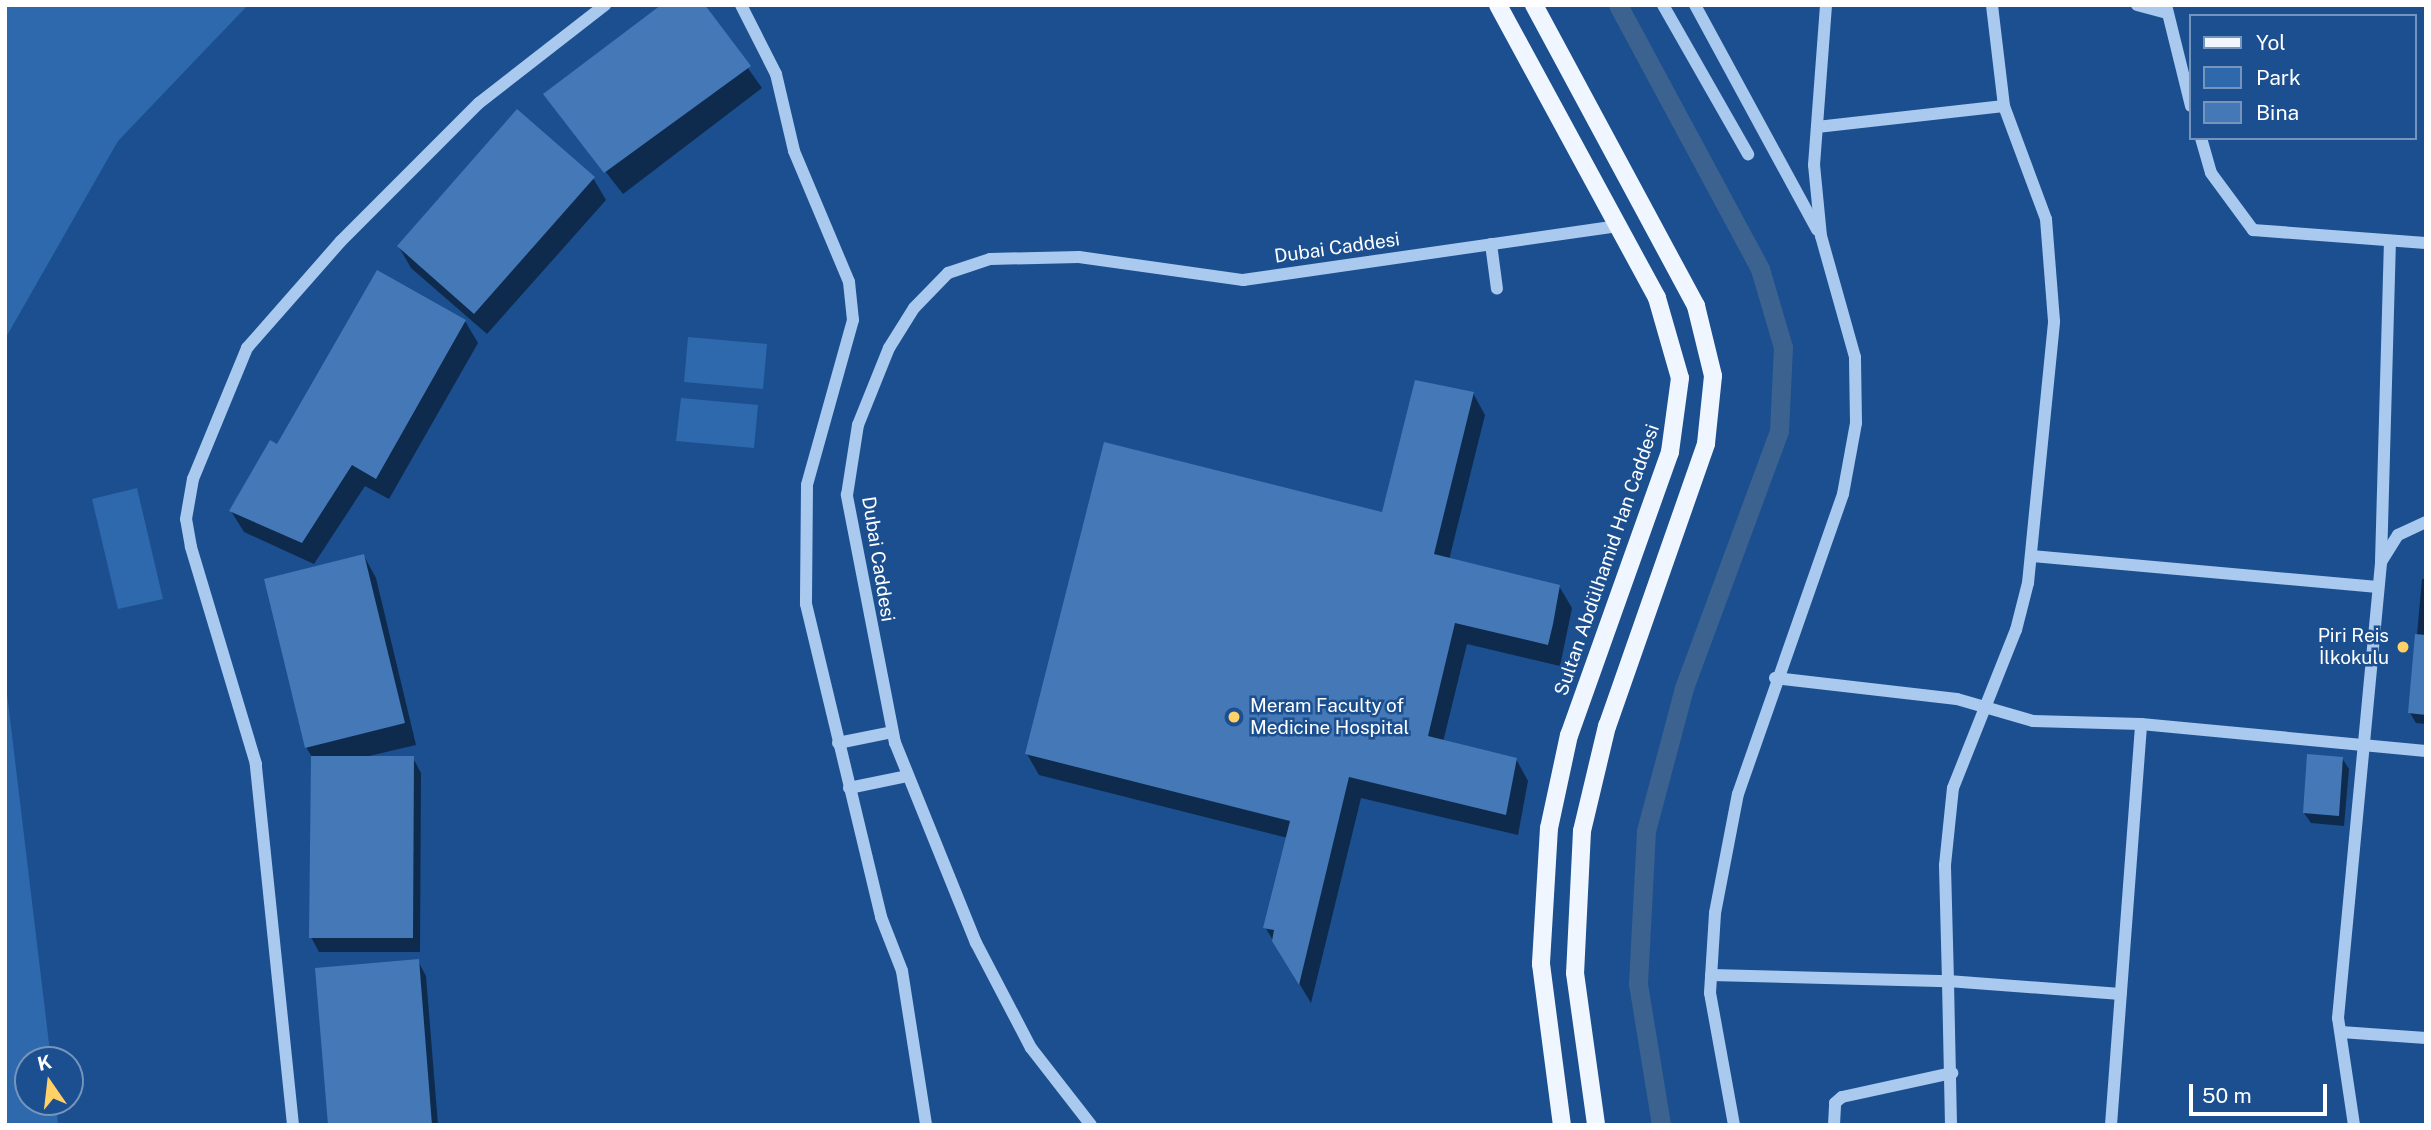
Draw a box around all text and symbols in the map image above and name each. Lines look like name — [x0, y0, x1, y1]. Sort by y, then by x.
legend — [2190, 14, 2417, 140]
text: Yol — [2256, 30, 2286, 55]
text: Park — [2256, 65, 2301, 90]
text: Bina — [2256, 100, 2299, 125]
street label: Dubai Caddesi — [1273, 228, 1401, 268]
street label: Sultan Abdülhamid Han Caddesi — [1550, 421, 1664, 699]
street label: Dubai Caddesi — [857, 495, 899, 623]
place label: Piri Reis İlkokulu — [2318, 625, 2389, 669]
marker: Piri Reis İlkokulu — [2395, 639, 2411, 655]
place label: Meram Faculty of Medicine Hospital — [1250, 695, 1409, 739]
marker: Meram Faculty of Medicine Hospital — [1224, 707, 1244, 727]
north arrow — [14, 1046, 84, 1116]
text: K — [35, 1050, 54, 1075]
scale bar — [2193, 1070, 2331, 1114]
text: 50 m — [2202, 1083, 2252, 1108]

